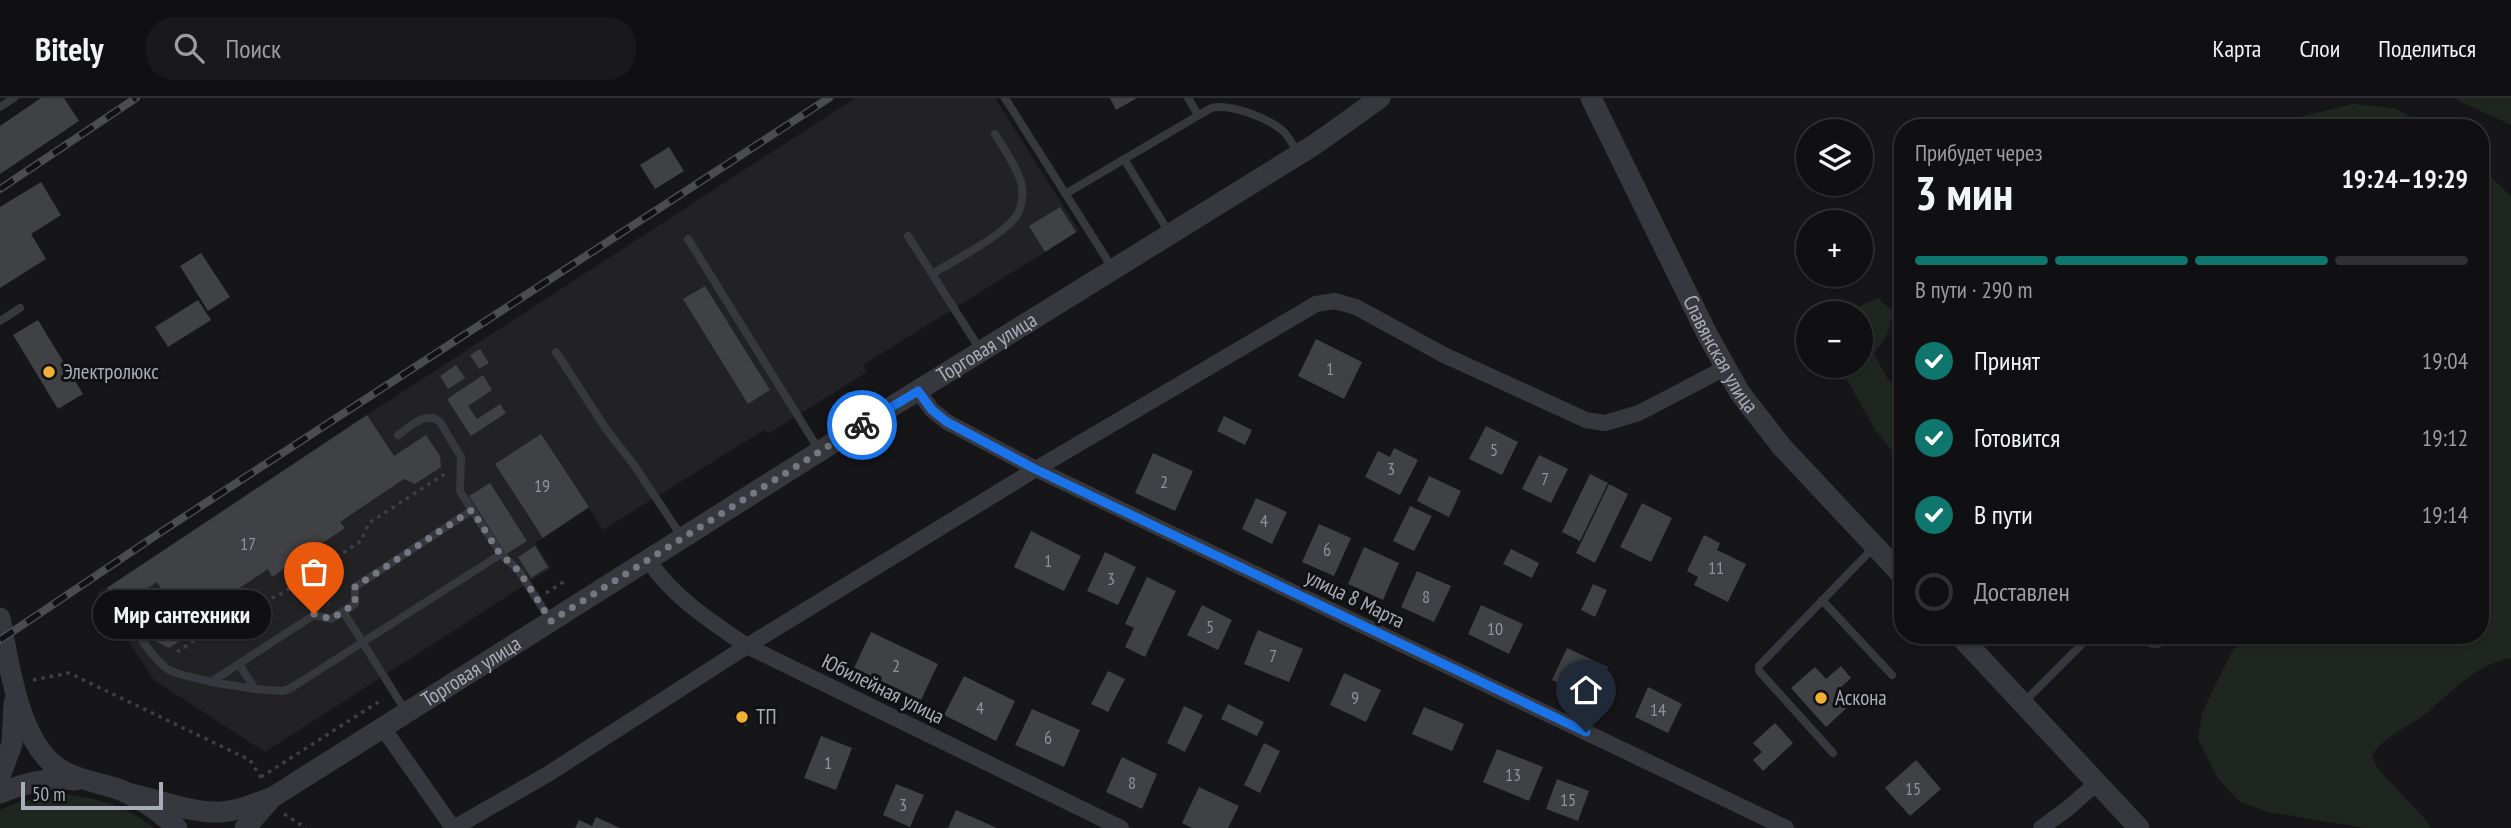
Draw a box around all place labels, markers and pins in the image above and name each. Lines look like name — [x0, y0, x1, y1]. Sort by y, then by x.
place label: Электролюкс — [63, 358, 159, 385]
marker: Электролюкс — [41, 364, 57, 380]
pin — [284, 542, 344, 614]
callout: Мир сантехники — [93, 589, 272, 638]
pin — [1556, 660, 1616, 732]
place label: Аскона — [1835, 684, 1887, 711]
marker: Аскона — [1813, 690, 1829, 706]
place label: ТП — [756, 703, 776, 730]
marker: ТП — [734, 709, 750, 725]

